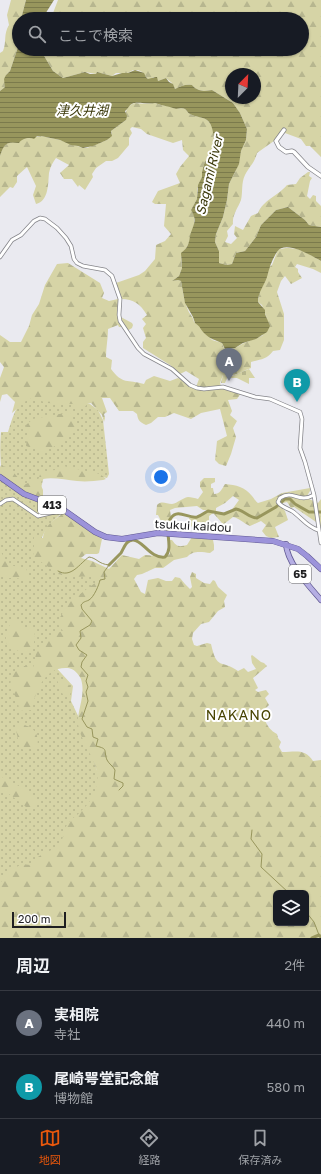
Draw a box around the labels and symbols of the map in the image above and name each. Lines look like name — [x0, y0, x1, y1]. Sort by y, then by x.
north arrow — [225, 68, 261, 104]
water label: 津久井湖 — [56, 102, 110, 118]
water label: Sagami River — [192, 132, 226, 216]
pin: A — [216, 348, 242, 381]
pin: B — [284, 369, 310, 402]
your location — [151, 467, 171, 487]
road number: 413 — [38, 496, 66, 514]
street label: tsukui kaidou — [154, 516, 232, 535]
road number: 65 — [289, 565, 311, 583]
district label: NAKANO — [206, 706, 272, 723]
scale bar — [12, 910, 66, 929]

